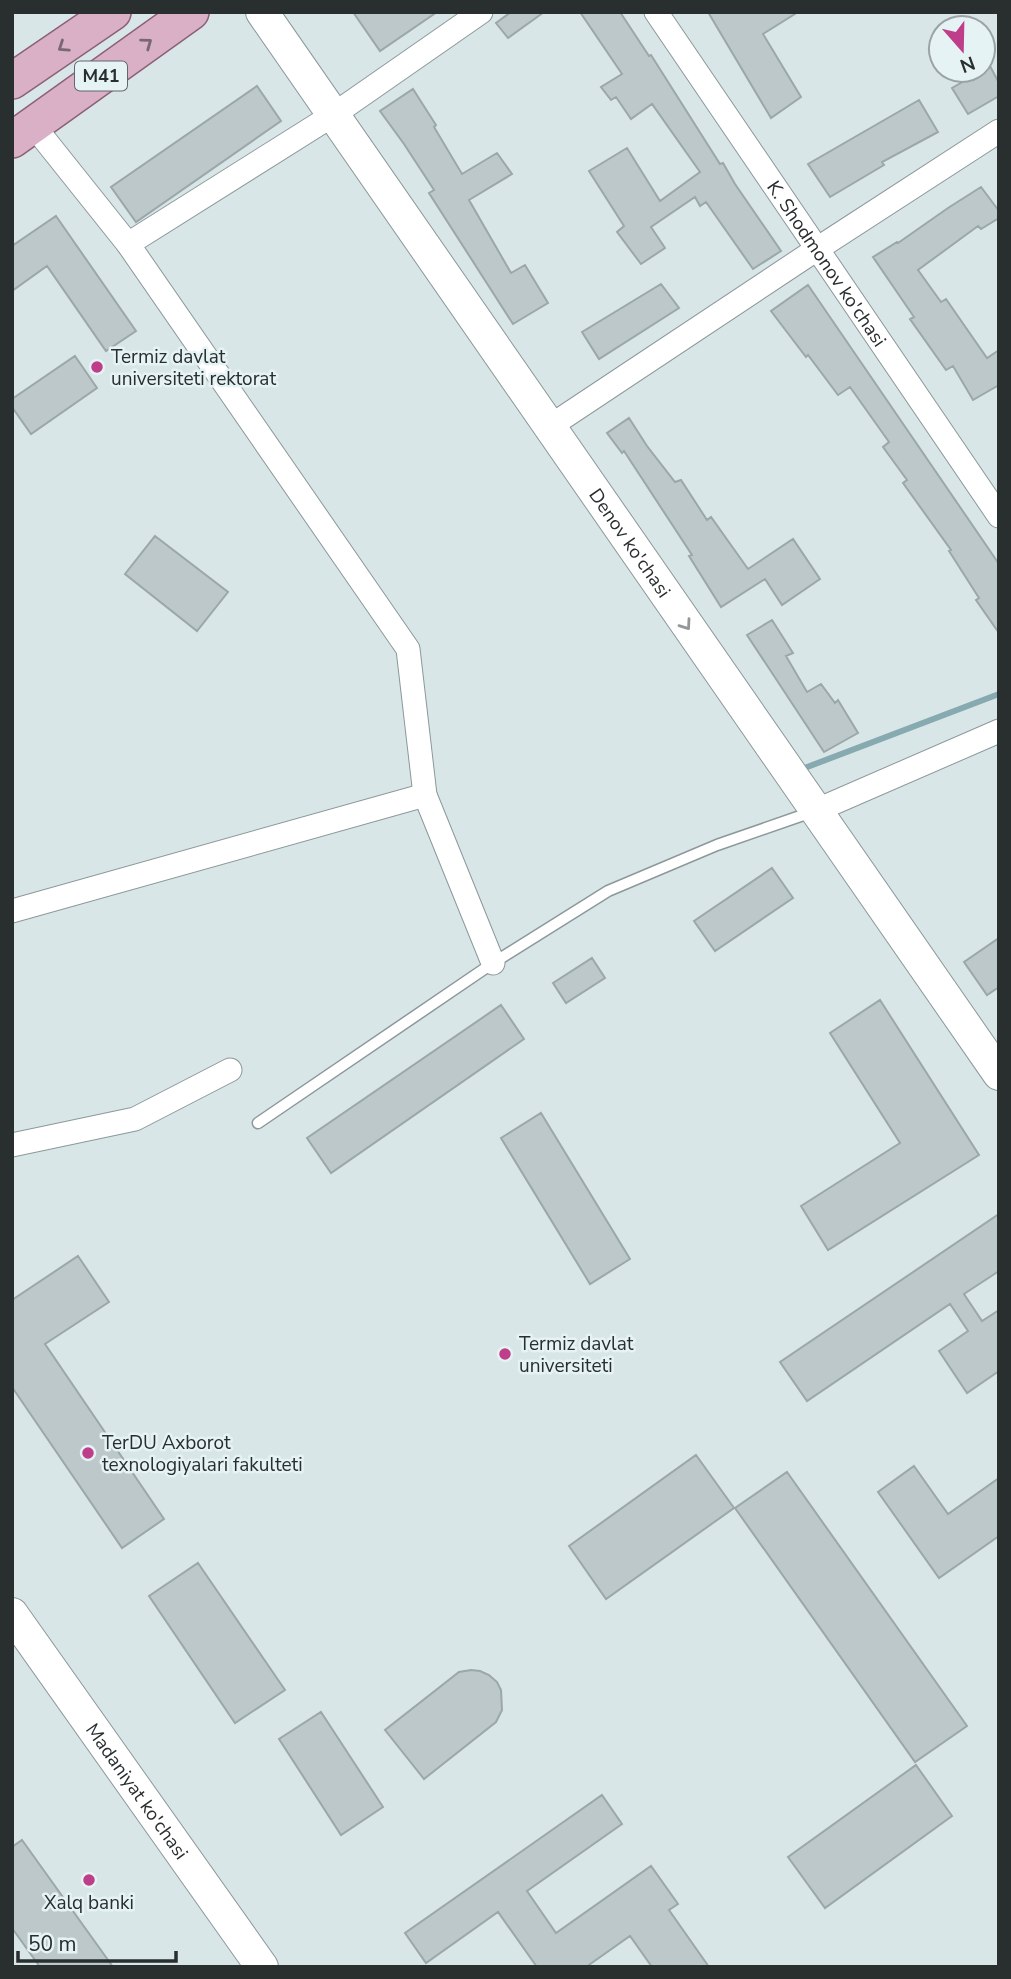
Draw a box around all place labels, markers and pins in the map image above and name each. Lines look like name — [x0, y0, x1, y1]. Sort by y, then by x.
place label: Termiz davlat universiteti rektorat — [111, 344, 276, 392]
marker: Termiz davlat universiteti rektorat — [89, 359, 105, 375]
place label: Termiz davlat universiteti — [519, 1331, 634, 1379]
marker: Termiz davlat universiteti — [497, 1346, 513, 1362]
place label: TerDU Axborot texnologiyalari fakulteti — [102, 1430, 303, 1478]
marker: TerDU Axborot texnologiyalari fakulteti — [80, 1445, 96, 1461]
marker: Xalq banki — [81, 1872, 97, 1888]
place label: Xalq banki — [44, 1890, 134, 1916]

